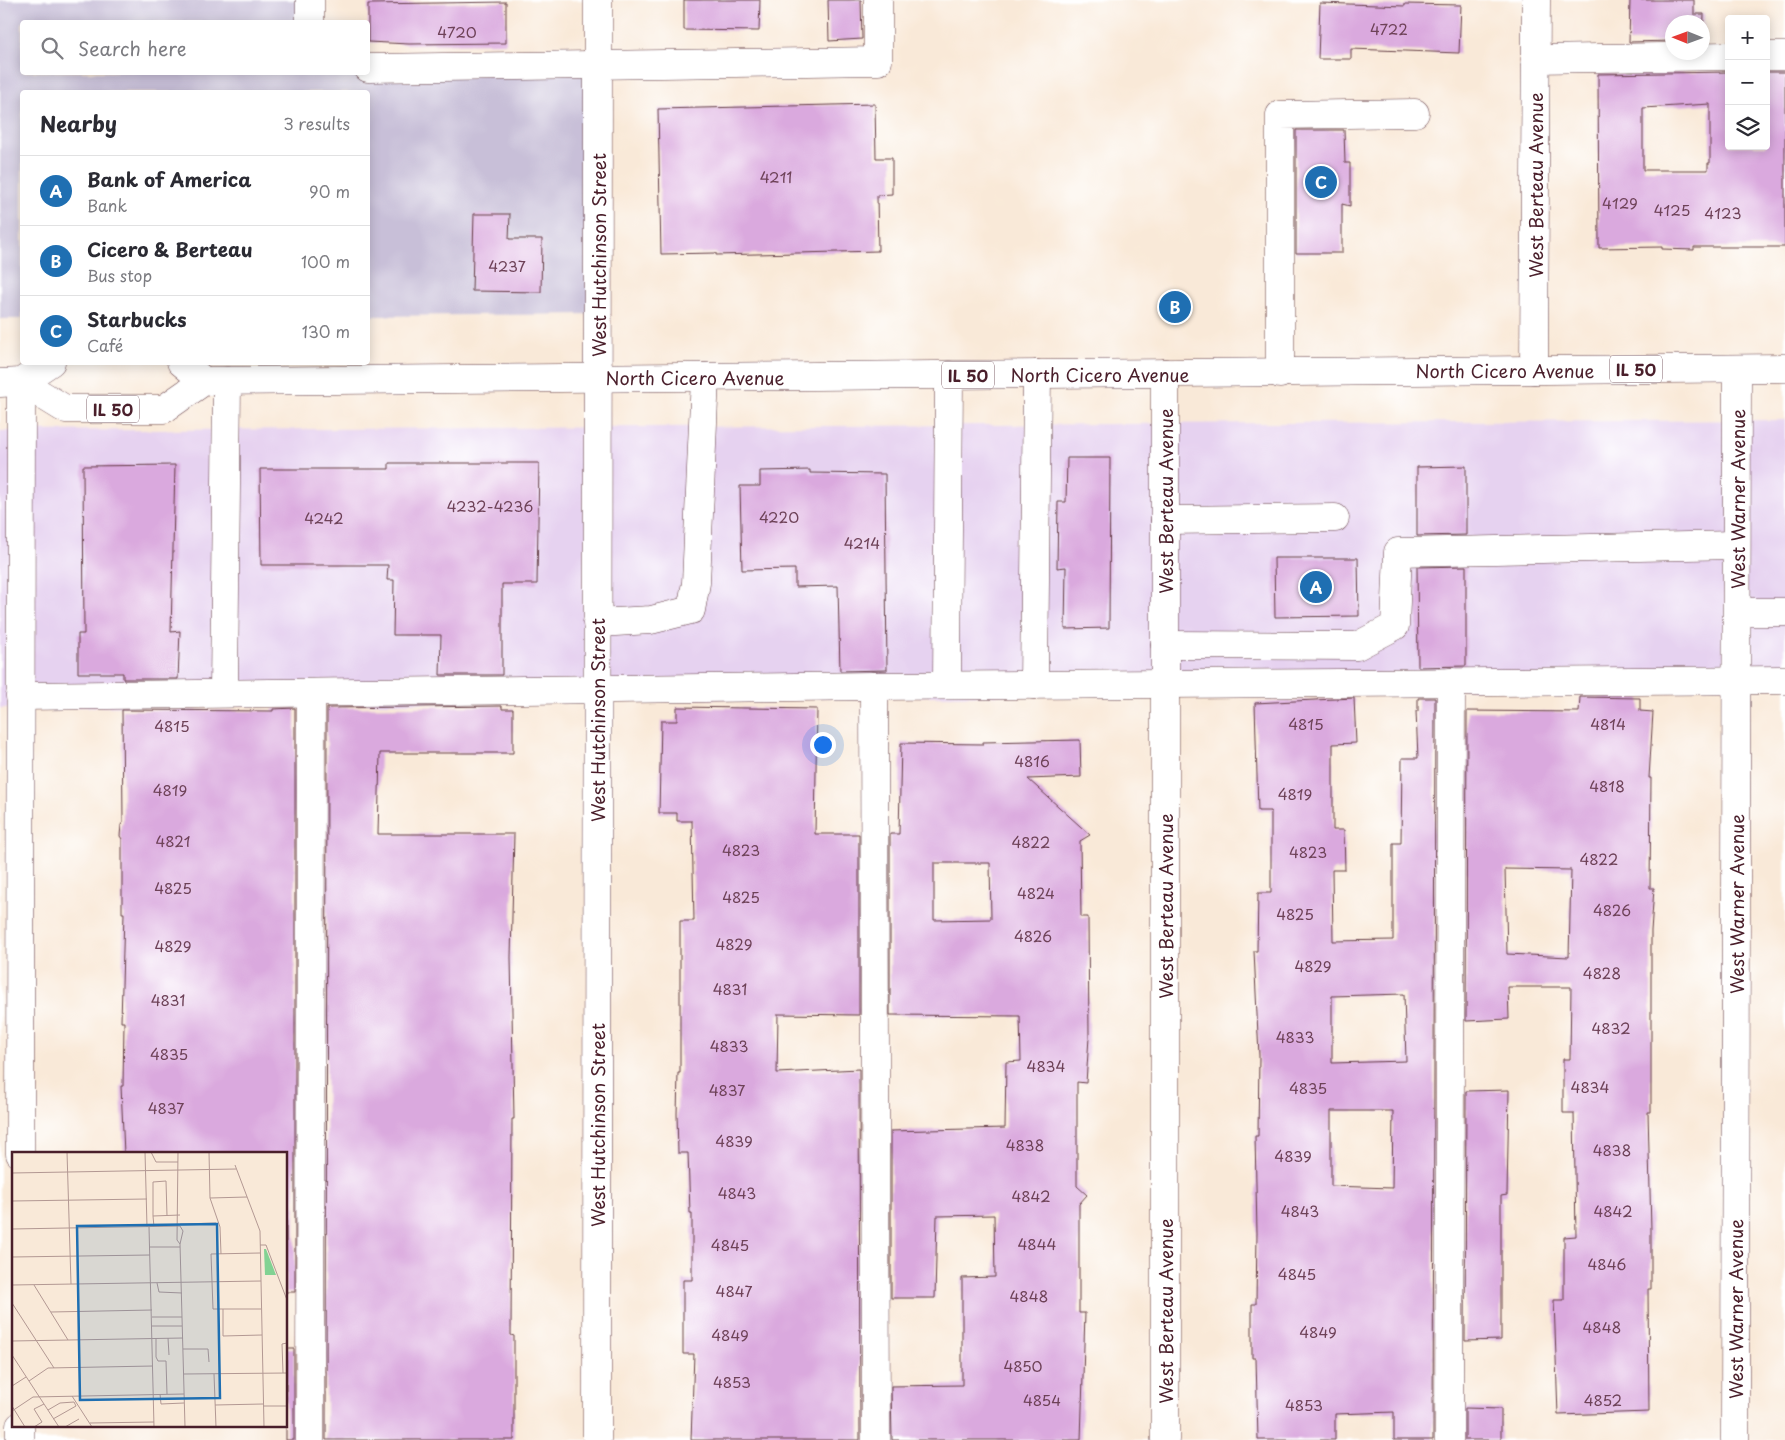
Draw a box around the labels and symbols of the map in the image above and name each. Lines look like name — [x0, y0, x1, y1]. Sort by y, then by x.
north arrow — [1665, 15, 1710, 60]
house number: 4722 — [1370, 17, 1408, 40]
house number: 4720 — [437, 20, 477, 43]
street label: West Berteau Avenue — [1522, 92, 1549, 278]
street label: West Hutchinson Street — [585, 153, 612, 357]
pin: C — [1305, 163, 1337, 201]
house number: 4211 — [760, 165, 792, 188]
house number: 4129 — [1602, 191, 1638, 214]
house number: 4125 — [1654, 198, 1690, 221]
house number: 4123 — [1704, 201, 1742, 224]
house number: 4237 — [488, 254, 526, 277]
pin: B — [1159, 288, 1191, 326]
road number: IL 50 — [1610, 356, 1662, 382]
street label: North Cicero Avenue — [1416, 357, 1595, 384]
street label: North Cicero Avenue — [1011, 361, 1190, 388]
road number: IL 50 — [942, 362, 994, 388]
street label: North Cicero Avenue — [606, 364, 785, 391]
road number: IL 50 — [87, 396, 139, 422]
street label: West Berteau Avenue — [1152, 408, 1179, 594]
street label: West Warner Avenue — [1724, 409, 1751, 589]
house number: 4232-4236 — [447, 494, 533, 517]
house number: 4220 — [759, 505, 799, 528]
house number: 4242 — [304, 506, 344, 529]
house number: 4214 — [844, 531, 880, 554]
pin: A — [1300, 568, 1332, 606]
street label: West Hutchinson Street — [584, 618, 611, 822]
house number: 4815 — [1288, 712, 1324, 735]
house number: 4814 — [1590, 712, 1626, 735]
house number: 4815 — [154, 714, 190, 737]
your location — [810, 732, 836, 758]
house number: 4816 — [1014, 749, 1050, 772]
house number: 4818 — [1589, 774, 1625, 797]
house number: 4819 — [153, 778, 187, 801]
house number: 4819 — [1278, 782, 1312, 805]
street label: West Berteau Avenue — [1152, 813, 1179, 999]
street label: West Warner Avenue — [1723, 814, 1750, 994]
house number: 4821 — [155, 829, 191, 852]
house number: 4822 — [1012, 830, 1050, 853]
house number: 4823 — [722, 838, 760, 861]
house number: 4823 — [1289, 840, 1327, 863]
house number: 4822 — [1580, 847, 1618, 870]
house number: 4825 — [154, 876, 192, 899]
house number: 4824 — [1017, 881, 1055, 904]
house number: 4825 — [722, 885, 760, 908]
house number: 4826 — [1593, 898, 1631, 921]
house number: 4825 — [1276, 902, 1314, 925]
house number: 4826 — [1014, 924, 1052, 947]
house number: 4829 — [716, 932, 752, 955]
house number: 4829 — [155, 934, 191, 957]
house number: 4829 — [1295, 954, 1331, 977]
house number: 4828 — [1583, 961, 1621, 984]
house number: 4831 — [713, 977, 747, 1000]
house number: 4831 — [151, 988, 185, 1011]
house number: 4832 — [1591, 1016, 1631, 1039]
street label: West Hutchinson Street — [584, 1023, 611, 1227]
house number: 4833 — [1276, 1025, 1314, 1048]
house number: 4833 — [710, 1034, 748, 1057]
house number: 4835 — [150, 1042, 188, 1065]
house number: 4834 — [1027, 1054, 1065, 1077]
house number: 4834 — [1571, 1075, 1609, 1098]
house number: 4835 — [1289, 1076, 1327, 1099]
house number: 4837 — [709, 1078, 745, 1101]
house number: 4837 — [148, 1096, 184, 1119]
house number: 4839 — [715, 1129, 753, 1152]
house number: 4838 — [1006, 1133, 1044, 1156]
house number: 4838 — [1593, 1138, 1631, 1161]
house number: 4839 — [1274, 1144, 1312, 1167]
inset map — [12, 1152, 288, 1428]
house number: 4843 — [718, 1181, 756, 1204]
house number: 4842 — [1011, 1184, 1051, 1207]
house number: 4843 — [1281, 1199, 1319, 1222]
house number: 4842 — [1593, 1199, 1633, 1222]
street label: West Berteau Avenue — [1152, 1218, 1179, 1404]
street label: West Warner Avenue — [1722, 1219, 1749, 1399]
house number: 4844 — [1017, 1232, 1057, 1255]
house number: 4845 — [711, 1233, 749, 1256]
house number: 4846 — [1588, 1252, 1626, 1275]
house number: 4845 — [1278, 1262, 1316, 1285]
house number: 4847 — [716, 1279, 752, 1302]
house number: 4848 — [1010, 1284, 1048, 1307]
house number: 4848 — [1583, 1315, 1621, 1338]
house number: 4849 — [1299, 1320, 1337, 1343]
house number: 4849 — [711, 1323, 749, 1346]
house number: 4850 — [1003, 1354, 1043, 1377]
house number: 4853 — [713, 1370, 751, 1393]
house number: 4854 — [1023, 1388, 1061, 1411]
house number: 4852 — [1584, 1388, 1622, 1411]
house number: 4853 — [1285, 1393, 1323, 1416]

